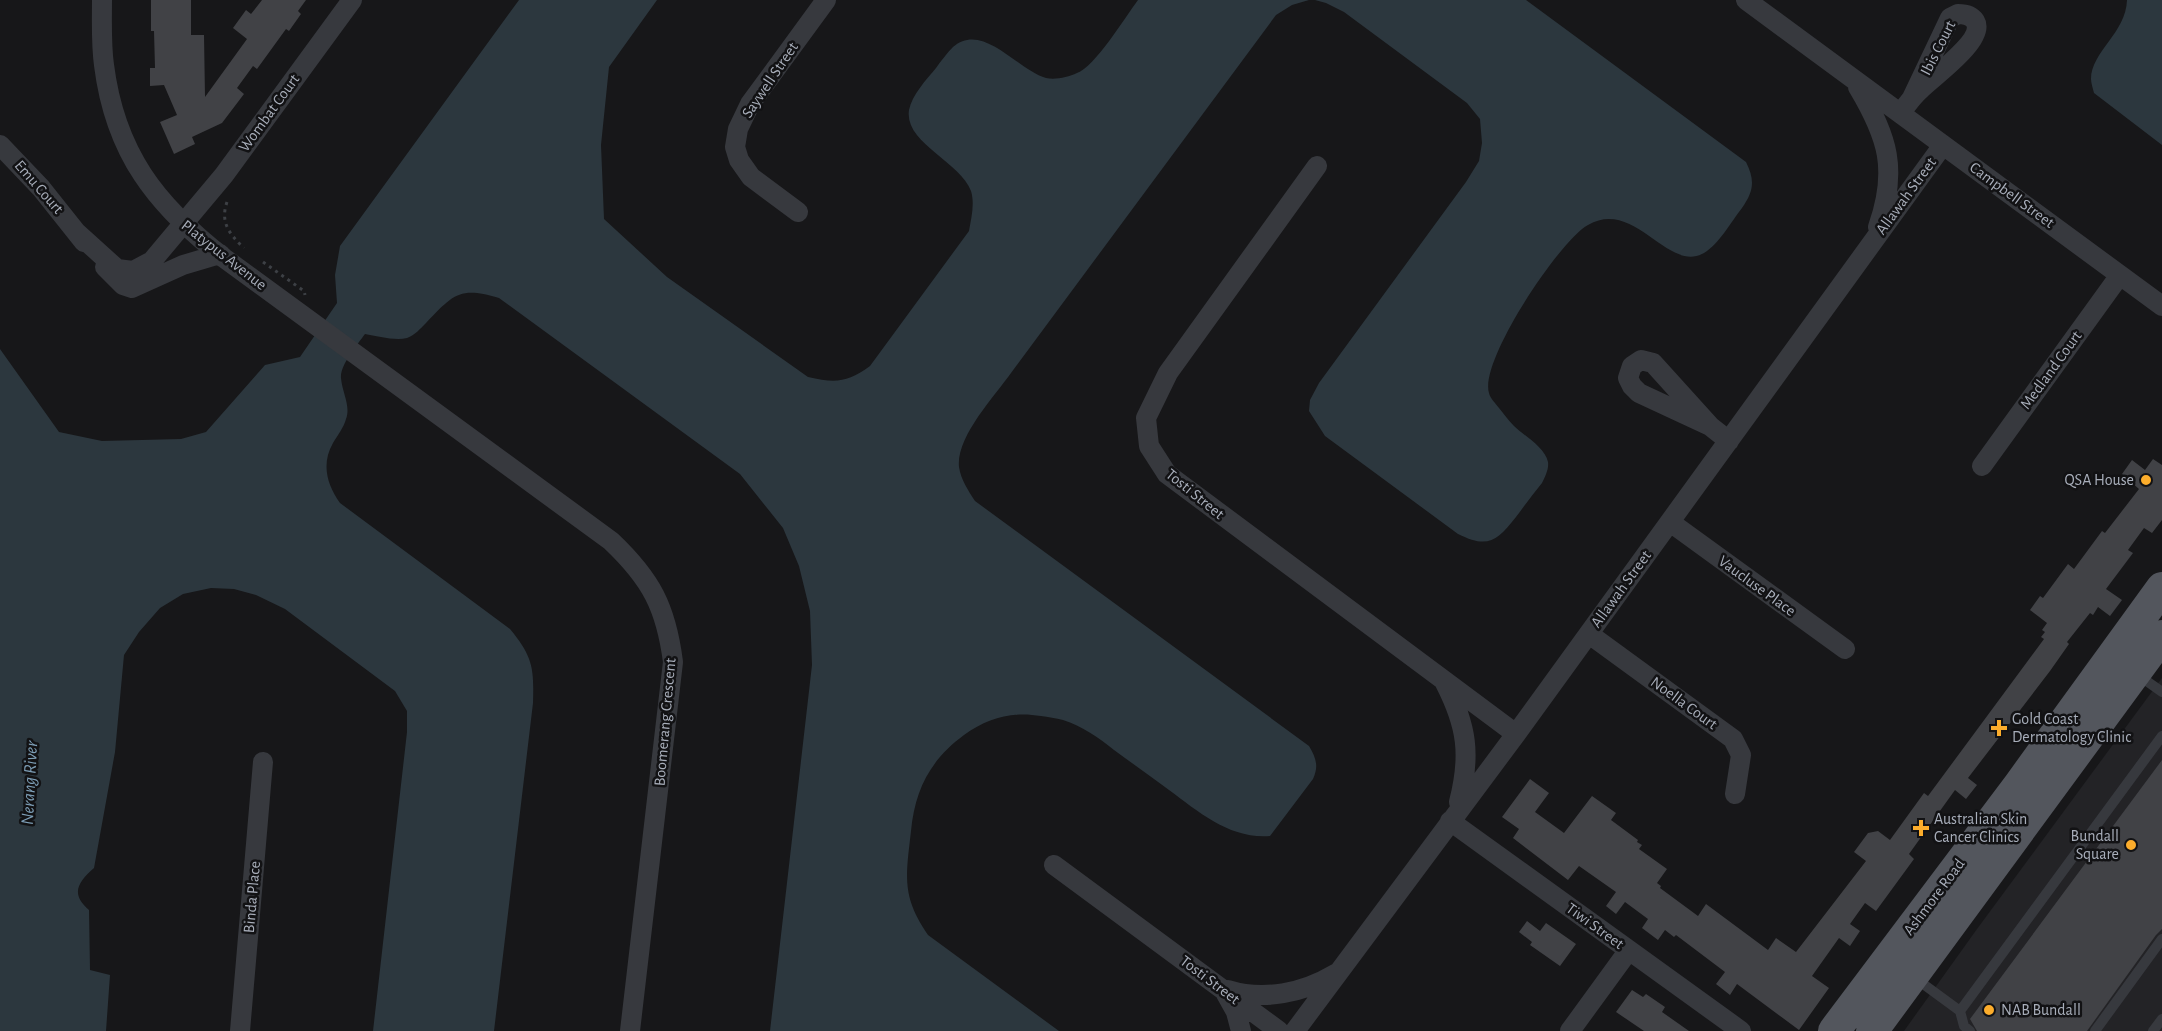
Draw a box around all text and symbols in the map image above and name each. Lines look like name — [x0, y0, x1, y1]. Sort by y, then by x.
street label: Ibis Court — [1917, 18, 1959, 78]
street label: Saywell Street — [739, 39, 802, 121]
street label: Wombat Court — [236, 71, 302, 155]
street label: Allawah Street — [1873, 155, 1939, 237]
street label: Emu Court — [12, 157, 66, 217]
street label: Campbell Street — [1967, 159, 2057, 231]
street label: Platypus Avenue — [178, 217, 270, 294]
street label: Medland Court — [2017, 328, 2085, 412]
street label: Tosti Street — [1163, 466, 1227, 522]
place label: QSA House — [2064, 472, 2134, 489]
marker: QSA House — [2139, 473, 2153, 487]
street label: Allawah Street — [1588, 548, 1654, 630]
street label: Vaucluse Place — [1715, 553, 1799, 619]
street label: Boomerang Crescent — [651, 657, 679, 787]
street label: Noella Court — [1648, 674, 1720, 732]
place label: Gold Coast Dermatology Clinic — [2012, 711, 2131, 746]
marker: Gold Coast Dermatology Clinic — [1990, 719, 2008, 737]
water label: Nerang River — [19, 739, 41, 825]
place label: Australian Skin Cancer Clinics — [1934, 811, 2027, 845]
marker: Australian Skin Cancer Clinics — [1912, 819, 1930, 837]
place label: Bundall Square — [2071, 828, 2119, 862]
marker: Bundall Square — [2124, 838, 2138, 852]
street label: Ashmore Road — [1900, 856, 1968, 938]
street label: Binda Place — [241, 860, 263, 934]
street label: Tiwi Street — [1563, 900, 1627, 952]
street label: Tosti Street — [1177, 953, 1243, 1007]
place label: NAB Bundall — [2001, 1002, 2081, 1018]
marker: NAB Bundall — [1982, 1003, 1996, 1017]

